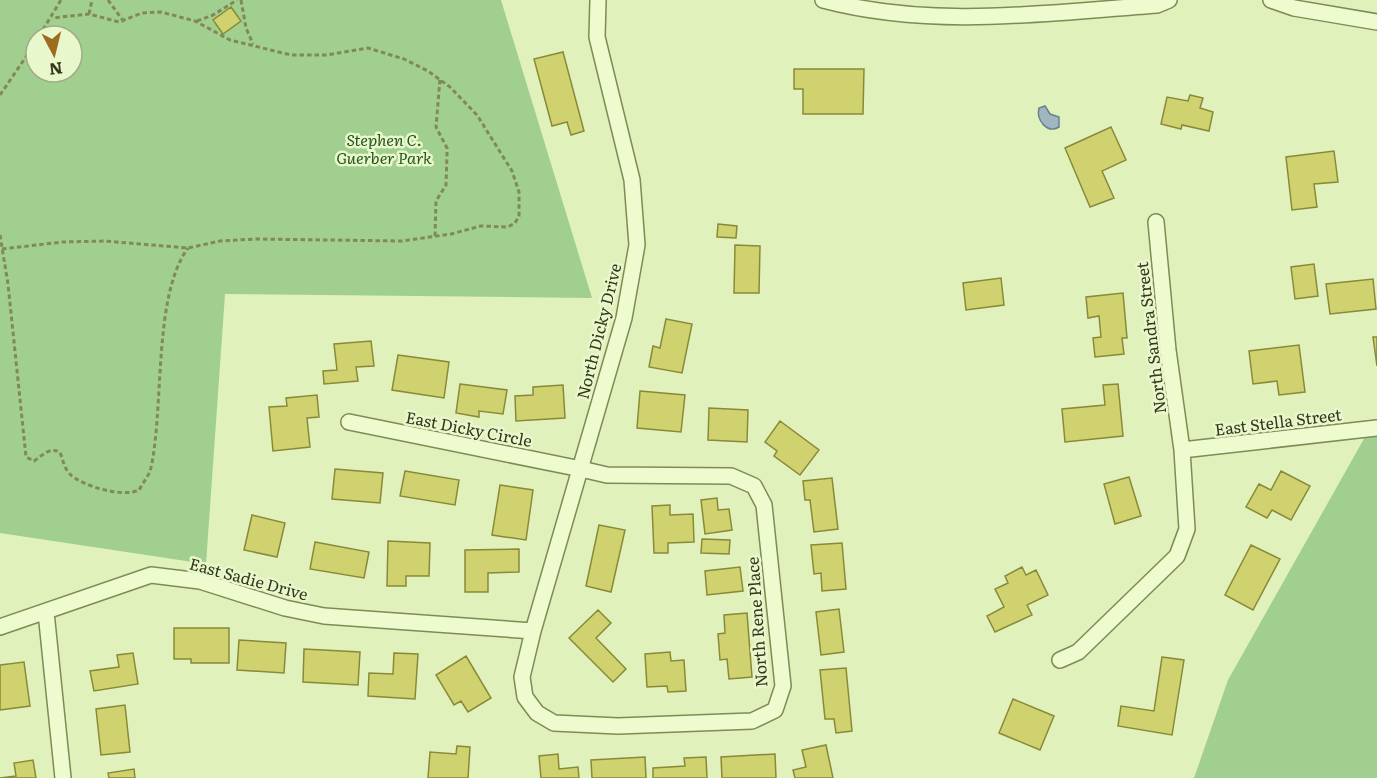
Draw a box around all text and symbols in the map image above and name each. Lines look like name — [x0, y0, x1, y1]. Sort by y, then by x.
north arrow — [24, 24, 84, 84]
text: N — [48, 57, 64, 83]
park label: Stephen C. Guerber Park — [336, 127, 432, 169]
street label: North Sandra Street — [1129, 260, 1171, 415]
street label: North Dicky Drive — [570, 261, 626, 401]
street label: East Stella Street — [1213, 401, 1343, 441]
street label: East Dicky Circle — [404, 404, 534, 452]
street label: East Sadie Drive — [187, 551, 311, 605]
street label: North Rene Place — [739, 556, 773, 688]

